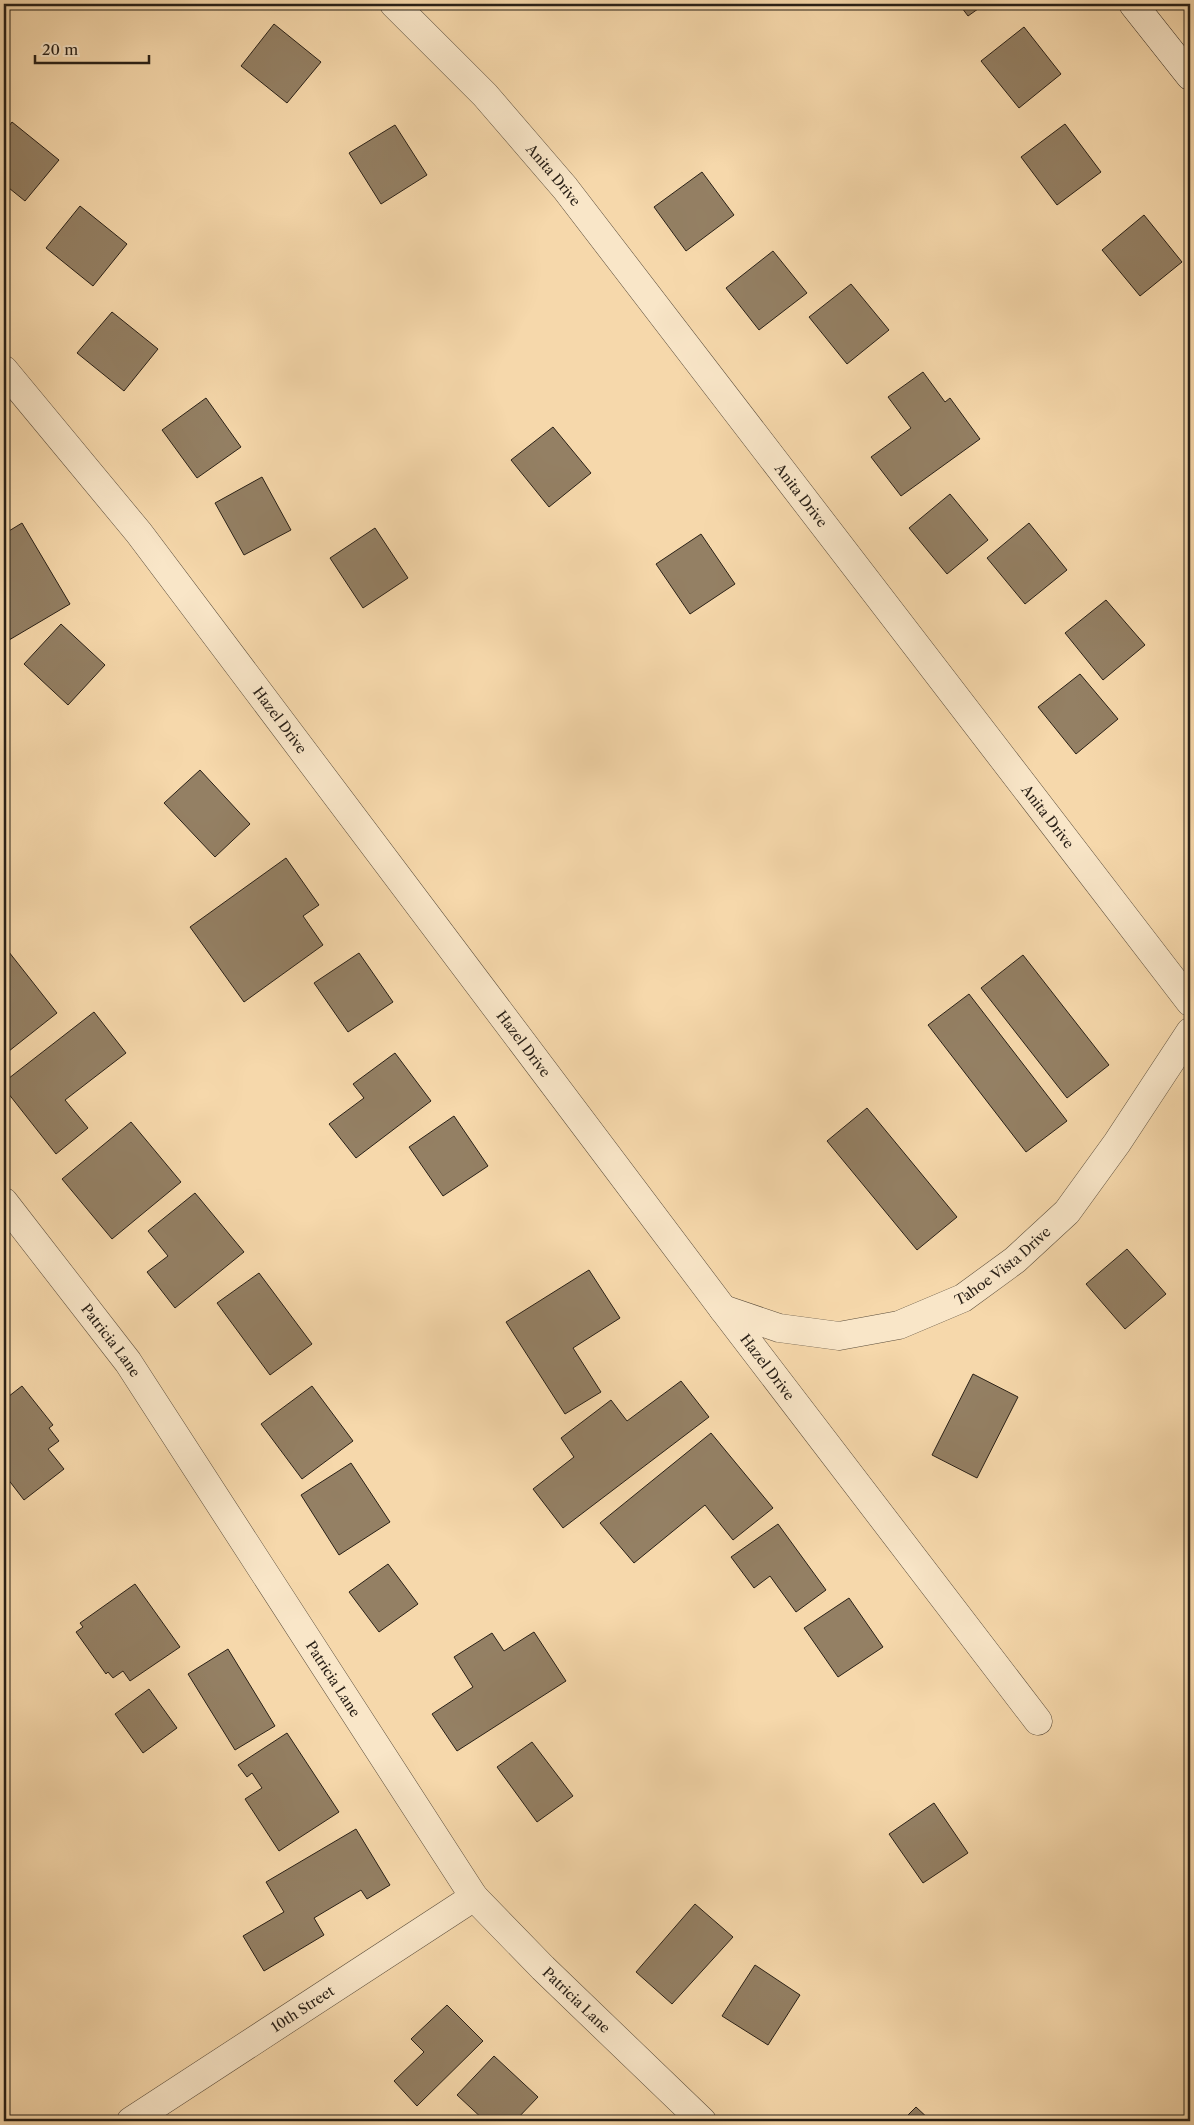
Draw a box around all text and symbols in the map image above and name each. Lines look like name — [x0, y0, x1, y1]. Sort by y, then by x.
scale bar — [35, 32, 149, 64]
text: 20 m — [42, 40, 78, 59]
street label: Anita Drive — [522, 139, 585, 210]
street label: Anita Drive — [770, 459, 831, 531]
street label: Hazel Drive — [249, 683, 311, 757]
street label: Anita Drive — [1017, 780, 1078, 852]
street label: Hazel Drive — [493, 1007, 554, 1081]
street label: Tahoe Vista Drive — [952, 1223, 1055, 1309]
street label: Patricia Lane — [77, 1300, 144, 1381]
street label: Hazel Drive — [736, 1330, 799, 1404]
street label: Patricia Lane — [302, 1638, 364, 1721]
street label: Patricia Lane — [539, 1963, 614, 2037]
street label: 10th Street — [268, 1982, 338, 2036]

